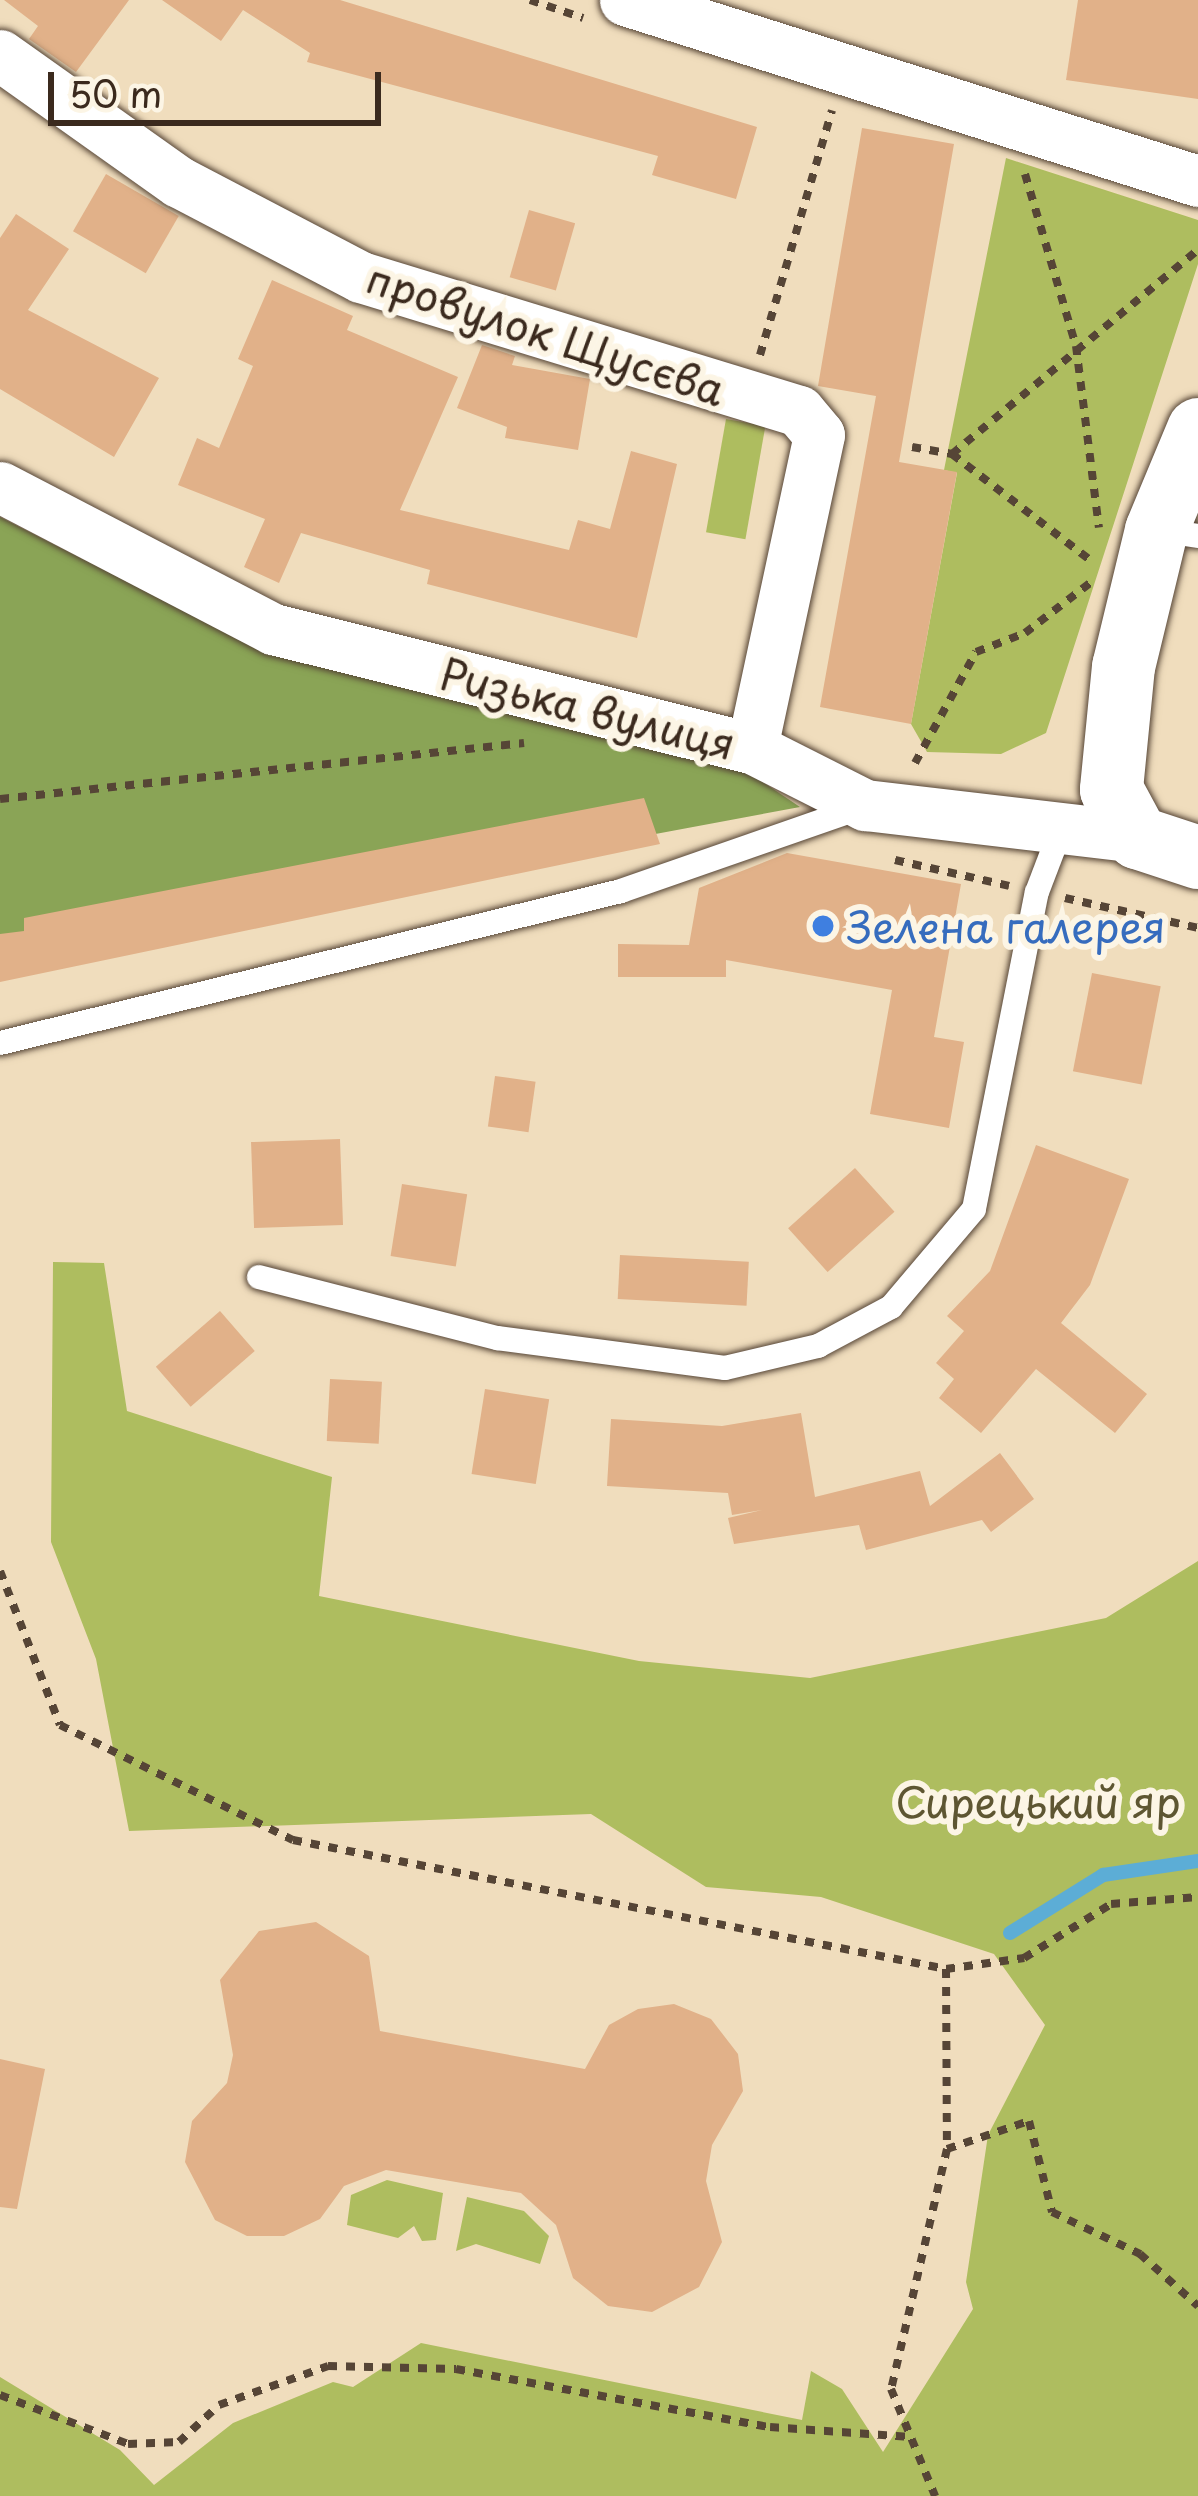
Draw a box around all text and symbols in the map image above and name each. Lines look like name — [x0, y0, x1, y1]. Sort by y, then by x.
scale bar — [54, 48, 387, 122]
text: 50 m — [69, 66, 162, 120]
street label: провулок Щусєва — [360, 251, 732, 415]
street label: Ризька вулиця — [435, 647, 741, 769]
place label: Зелена галерея — [847, 901, 1167, 951]
marker: Зелена галерея — [810, 913, 836, 939]
park label: Сирецький яр — [894, 1776, 1182, 1826]

